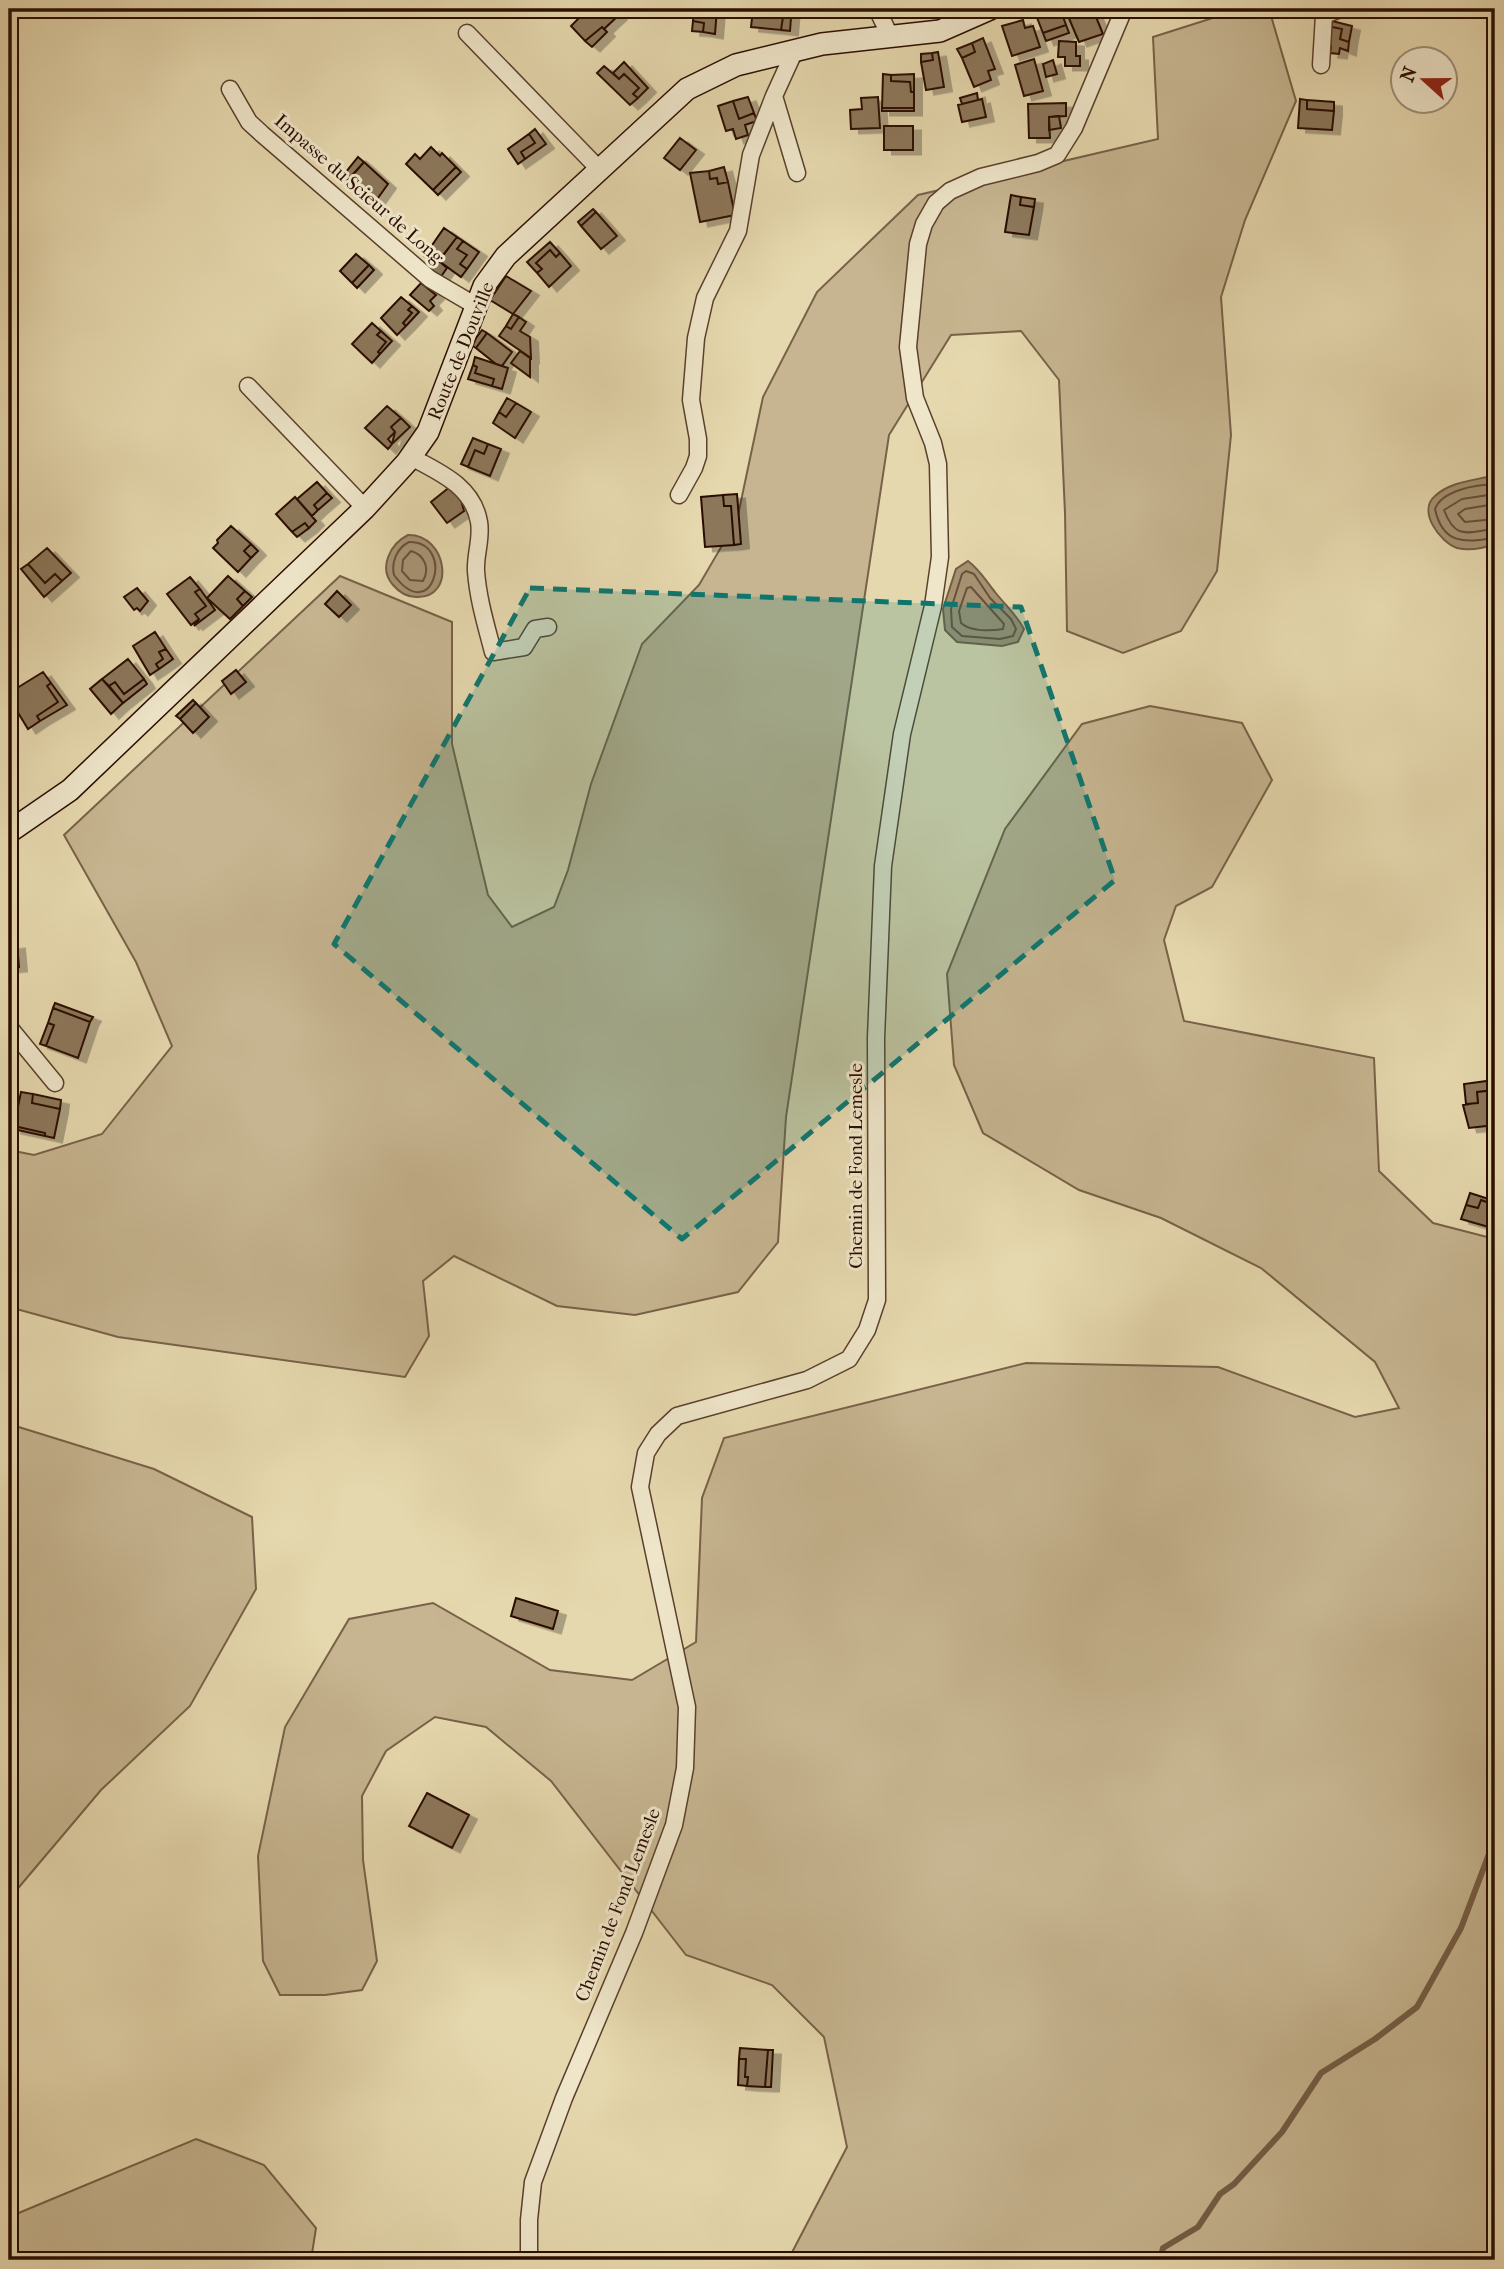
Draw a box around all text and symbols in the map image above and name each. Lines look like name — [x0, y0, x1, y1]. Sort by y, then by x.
north arrow — [1388, 46, 1458, 116]
text: N — [1396, 63, 1422, 85]
street label: Impasse du Scieur de Long — [270, 110, 449, 269]
street label: Route de Douville — [423, 279, 499, 423]
street label: Chemin de Fond Lemesle — [845, 1063, 867, 1269]
street label: Chemin de Fond Lemesle — [571, 1805, 665, 2005]

